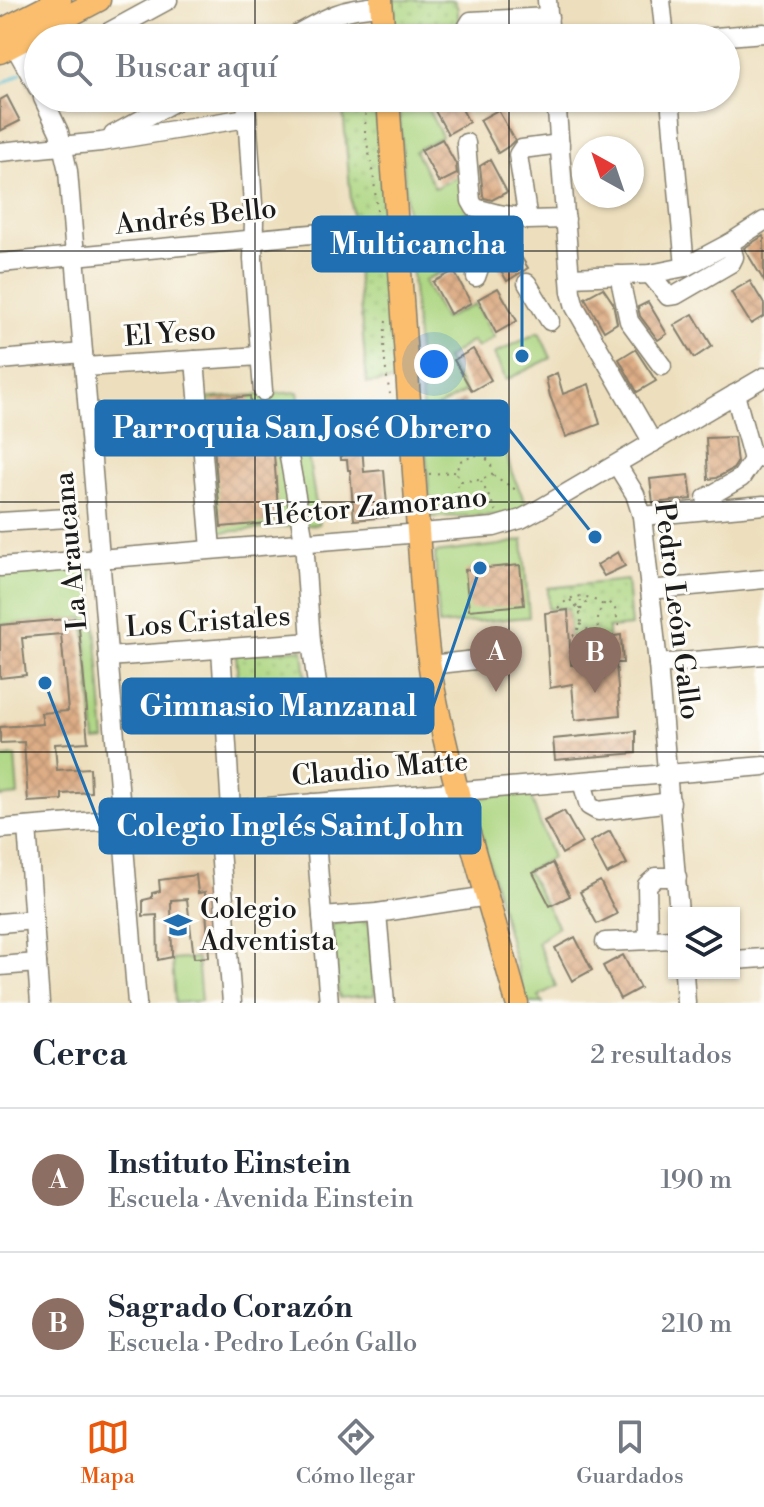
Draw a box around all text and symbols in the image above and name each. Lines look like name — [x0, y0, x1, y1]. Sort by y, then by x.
search box — [24, 24, 740, 112]
icon: search — [52, 46, 96, 90]
text: Buscar aquí — [116, 49, 278, 87]
north arrow — [572, 136, 644, 208]
street label: Andrés Bello — [113, 191, 278, 243]
callout: Multicancha — [313, 217, 522, 271]
text: Multicancha — [330, 226, 507, 264]
street label: El Yeso — [123, 313, 217, 355]
your location — [414, 344, 454, 384]
callout: Parroquia San José Obrero — [96, 401, 508, 455]
text: Parroquia San José Obrero — [112, 410, 492, 448]
street label: La Araucana — [47, 469, 95, 632]
street label: Héctor Zamorano — [261, 480, 489, 534]
street label: Pedro León Gallo — [646, 500, 708, 722]
street label: Los Cristales — [124, 599, 292, 645]
pin: A — [470, 626, 522, 692]
pin: B — [569, 627, 621, 693]
callout: Gimnasio Manzanal — [123, 679, 433, 733]
text: Gimnasio Manzanal — [139, 688, 417, 726]
street label: Claudio Matte — [290, 744, 470, 794]
callout: Colegio Inglés Saint John — [100, 799, 480, 853]
text: Colegio Inglés Saint John — [116, 808, 464, 846]
place label: Colegio Adventista — [199, 892, 336, 959]
map controls — [668, 907, 740, 979]
button: layers — [668, 907, 740, 979]
school or university icon: Colegio Adventista — [163, 910, 193, 940]
text: Cerca — [32, 1034, 127, 1076]
text: 2 resultados — [590, 1039, 732, 1071]
text: Instituto Einstein — [108, 1145, 351, 1183]
text: A — [49, 1164, 67, 1196]
text: 190 m — [661, 1164, 732, 1196]
text: Escuela · Avenida Einstein — [108, 1183, 414, 1215]
text: Sagrado Corazón — [108, 1289, 353, 1327]
text: B — [48, 1308, 68, 1340]
text: 210 m — [661, 1308, 732, 1340]
text: Escuela · Pedro León Gallo — [108, 1327, 417, 1359]
tab: Mapa — [80, 1415, 135, 1490]
tab: Cómo llegar — [296, 1415, 415, 1490]
tab: Guardados — [576, 1415, 684, 1490]

